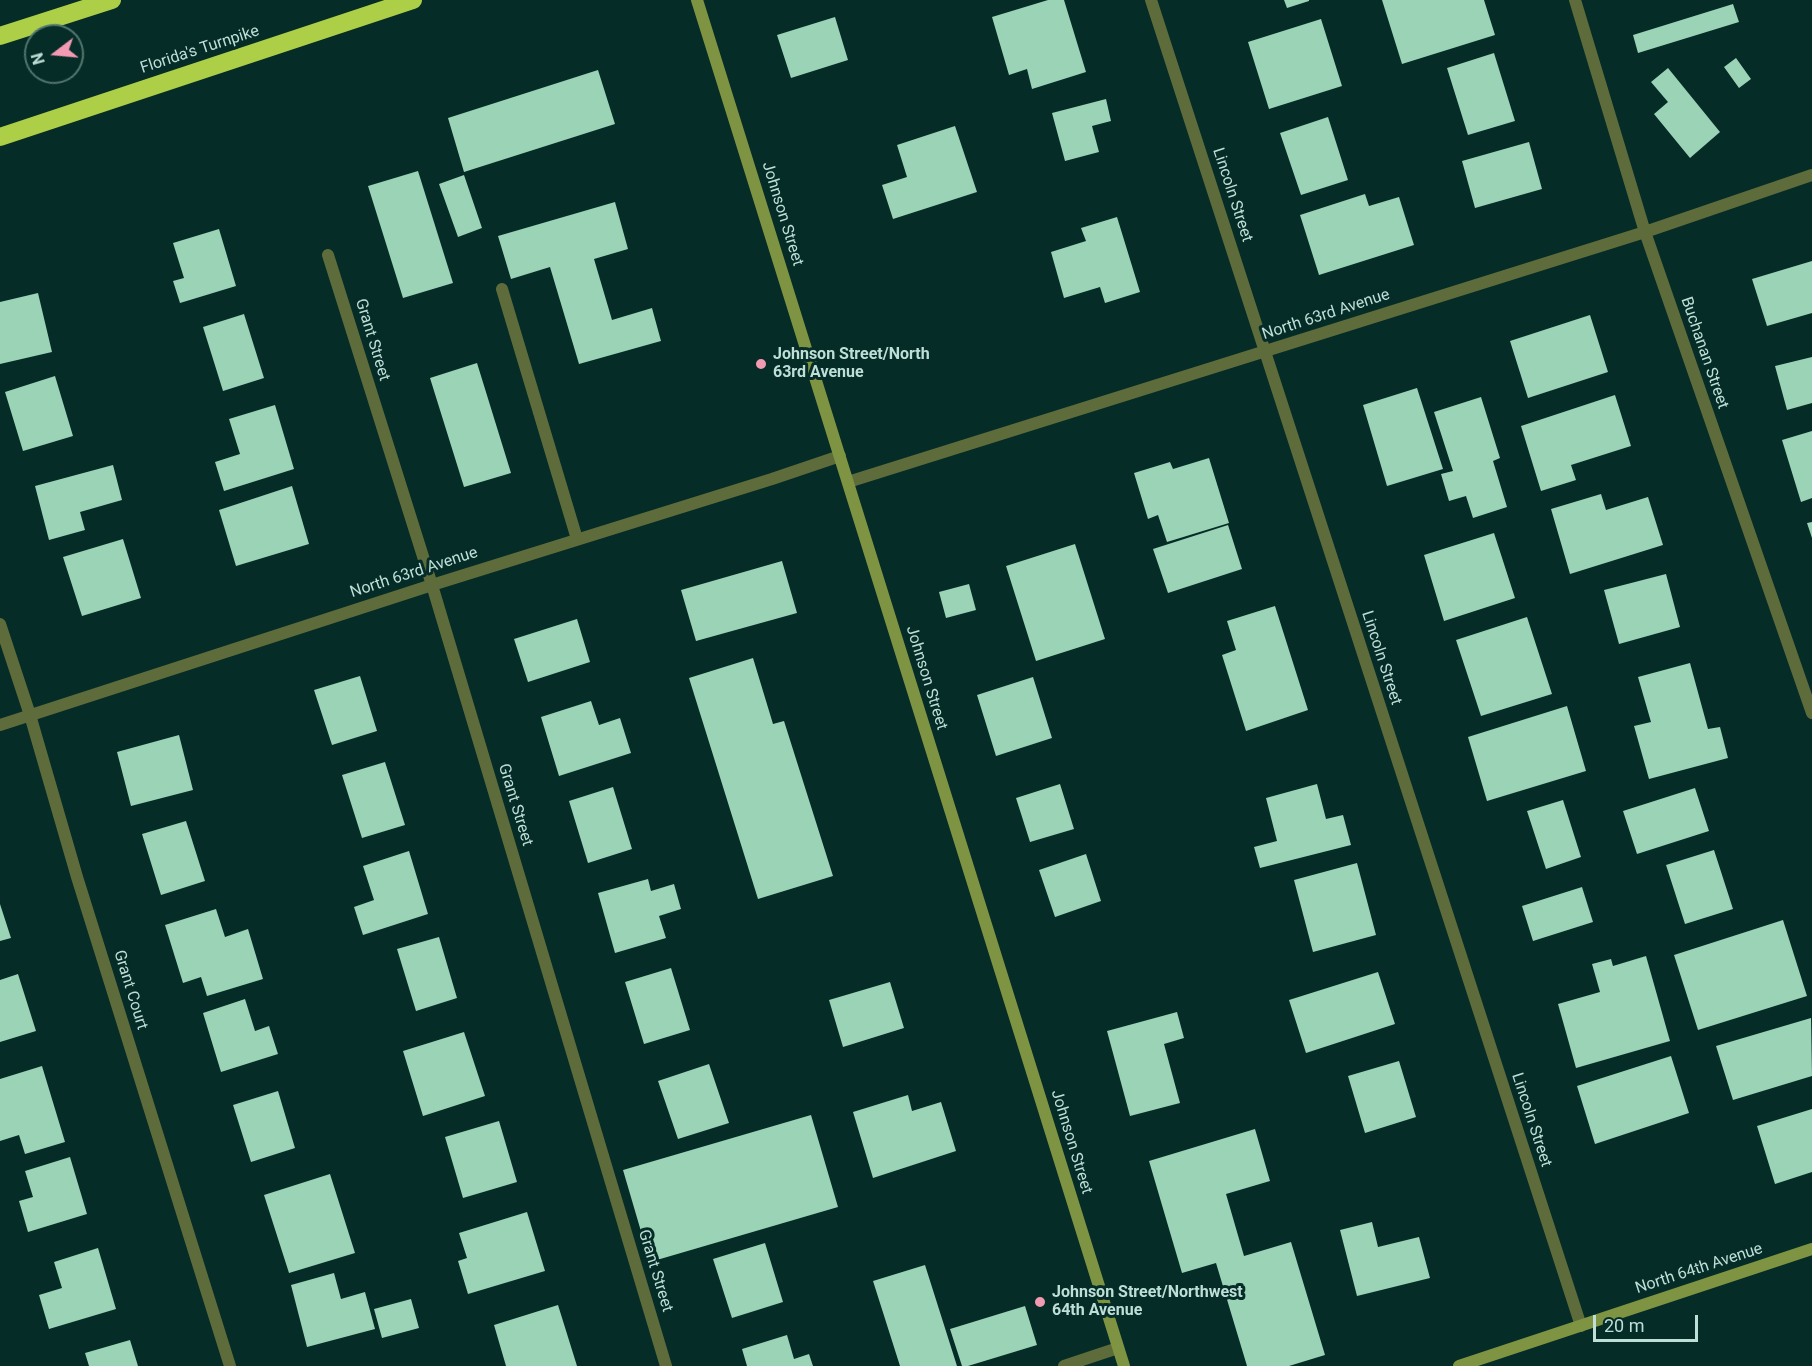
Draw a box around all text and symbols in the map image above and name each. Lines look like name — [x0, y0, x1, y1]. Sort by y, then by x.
street label: Florida's Turnpike — [138, 22, 262, 78]
north arrow — [24, 24, 84, 84]
text: N — [27, 51, 49, 67]
street label: Lincoln Street — [1208, 146, 1256, 244]
street label: Johnson Street — [757, 160, 807, 268]
street label: North 63rd Avenue — [1260, 285, 1392, 345]
street label: Buchanan Street — [1676, 294, 1732, 412]
street label: Grant Street — [350, 297, 394, 383]
place label: Johnson Street/North 63rd Avenue — [773, 345, 930, 383]
marker: Johnson Street/North 63rd Avenue — [754, 357, 768, 371]
street label: North 63rd Avenue — [348, 543, 480, 603]
street label: Lincoln Street — [1357, 609, 1405, 707]
street label: Johnson Street — [901, 624, 951, 732]
street label: Grant Street — [493, 762, 537, 848]
street label: Grant Court — [109, 948, 151, 1032]
street label: Lincoln Street — [1507, 1071, 1555, 1169]
street label: Johnson Street — [1046, 1088, 1096, 1196]
street label: Grant Street — [633, 1228, 677, 1314]
street label: North 64th Avenue — [1633, 1239, 1765, 1299]
place label: Johnson Street/Northwest 64th Avenue — [1052, 1283, 1243, 1321]
marker: Johnson Street/Northwest 64th Avenue — [1033, 1295, 1047, 1309]
scale bar — [1596, 1303, 1701, 1341]
text: 20 m — [1604, 1315, 1644, 1336]

